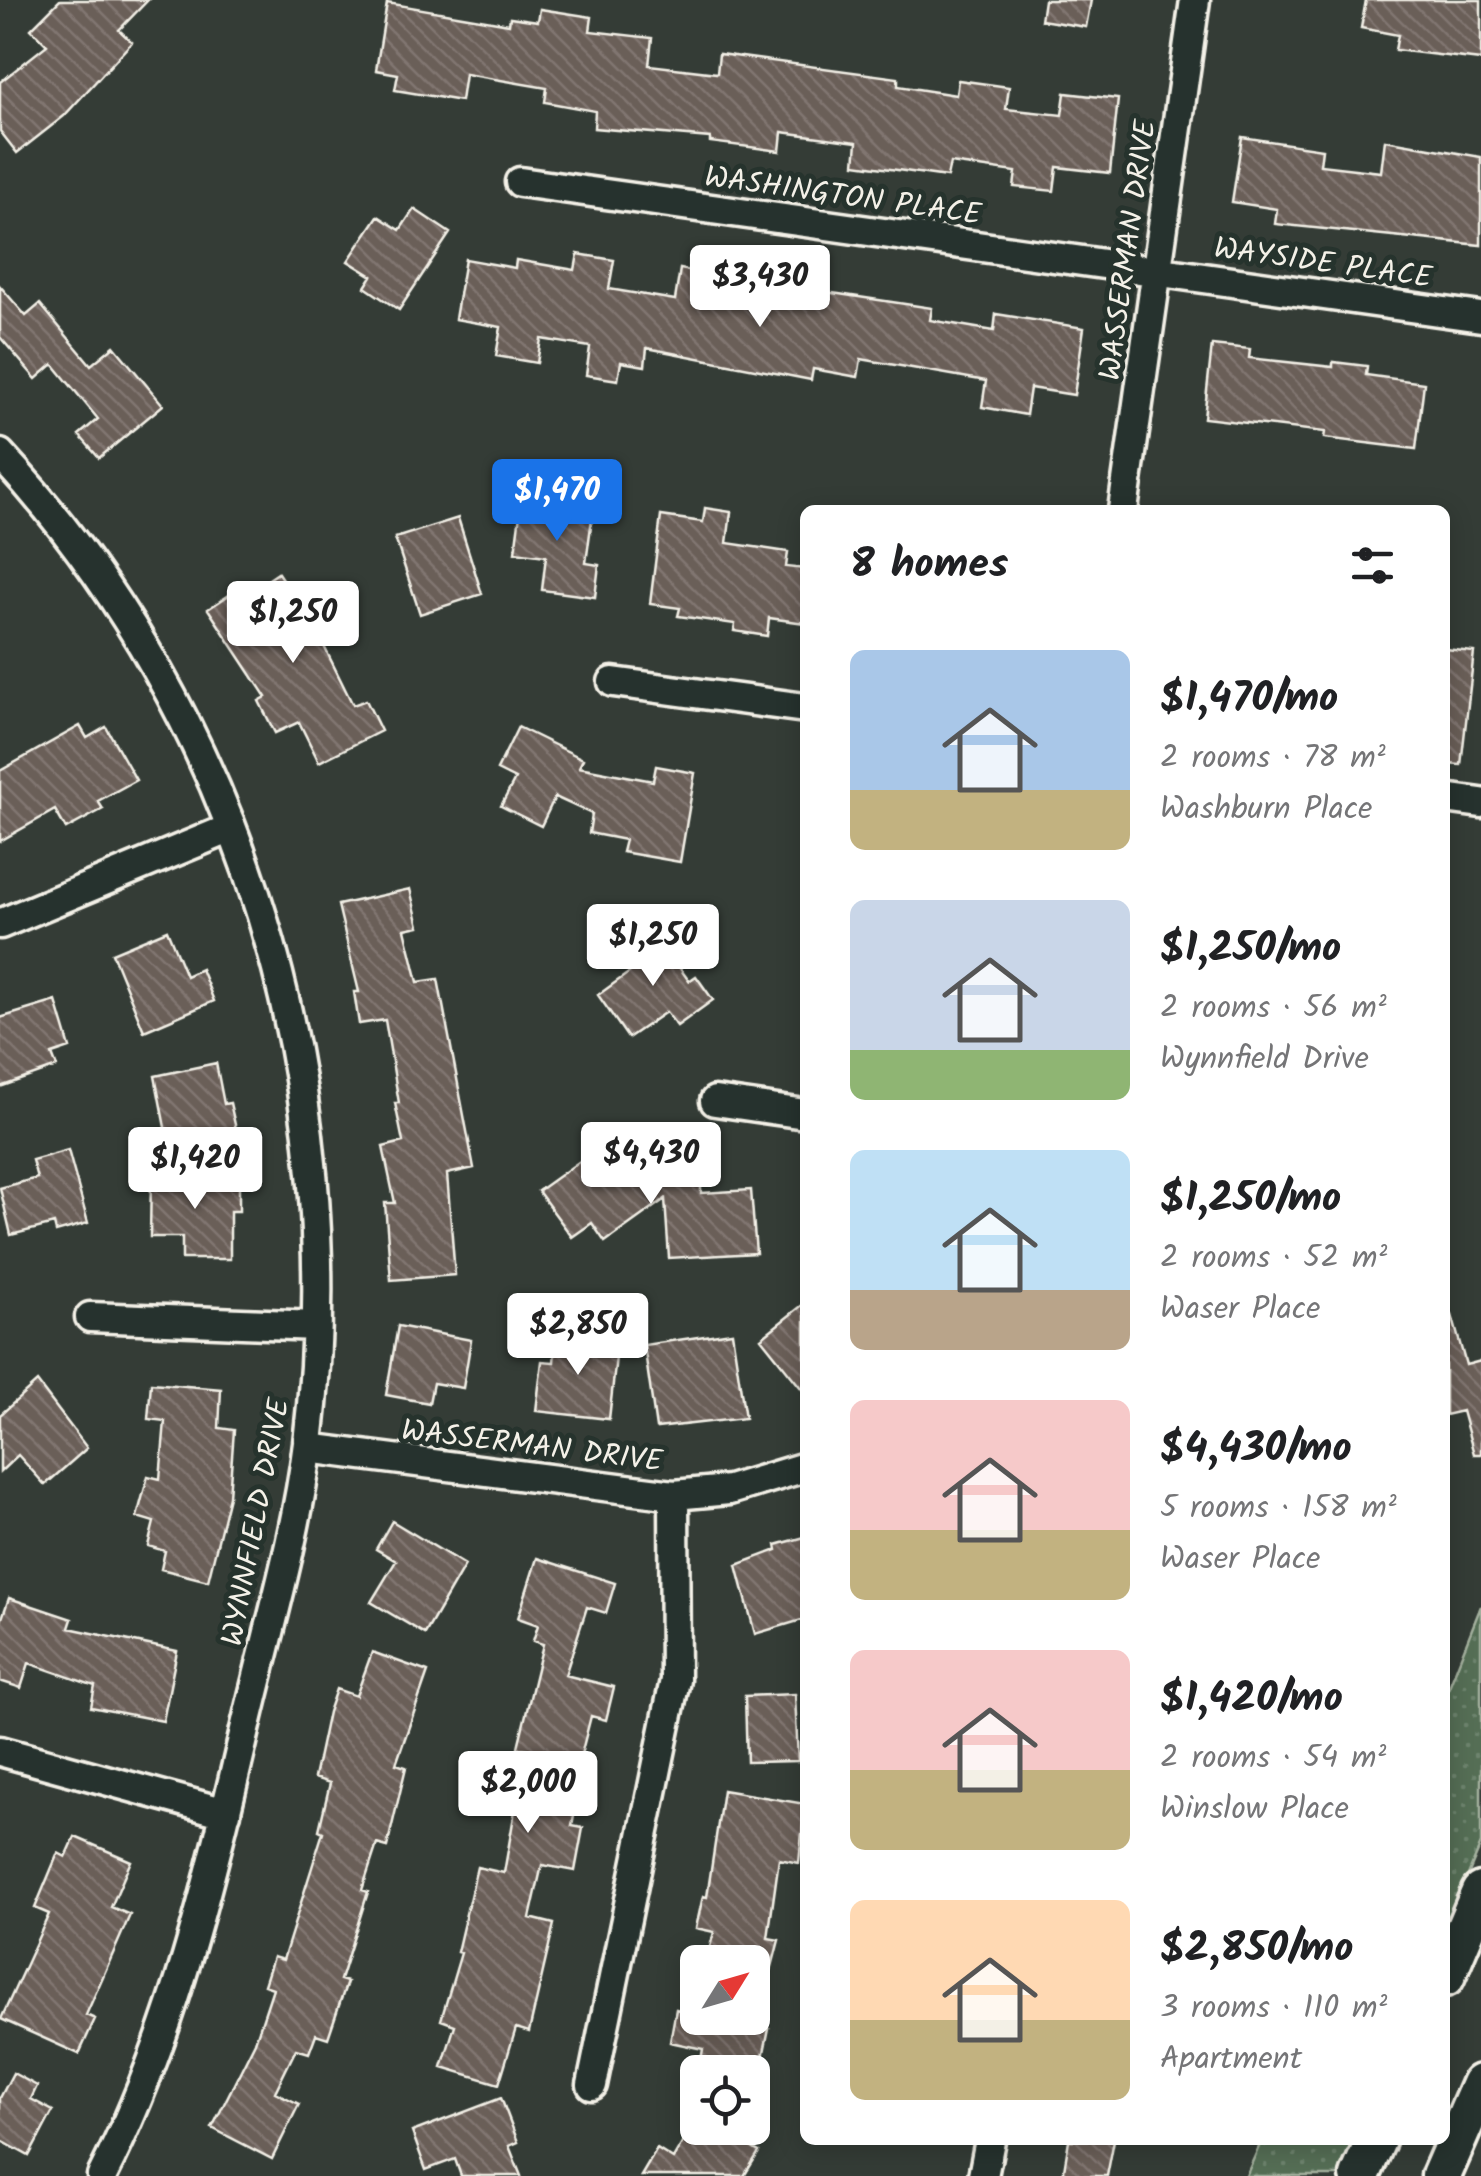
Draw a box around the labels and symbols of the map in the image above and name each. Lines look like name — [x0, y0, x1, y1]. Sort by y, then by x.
street label: WASSERMAN DRIVE — [1087, 116, 1171, 384]
street label: WASHINGTON PLACE — [701, 154, 986, 240]
street label: WAYSIDE PLACE — [1211, 225, 1436, 303]
pin: $3,430 — [679, 245, 841, 330]
pin: $1,470 — [476, 459, 638, 544]
pin: $1,250 — [212, 581, 374, 666]
pin: $1,250 — [572, 904, 734, 989]
pin: $4,430 — [570, 1122, 732, 1207]
pin: $1,420 — [114, 1127, 276, 1212]
pin: $2,850 — [497, 1293, 659, 1378]
street label: WYNNFIELD DRIVE — [209, 1393, 305, 1650]
street label: WASSERMAN DRIVE — [399, 1407, 666, 1487]
pin: $2,000 — [447, 1751, 609, 1836]
north arrow — [680, 1945, 770, 2035]

